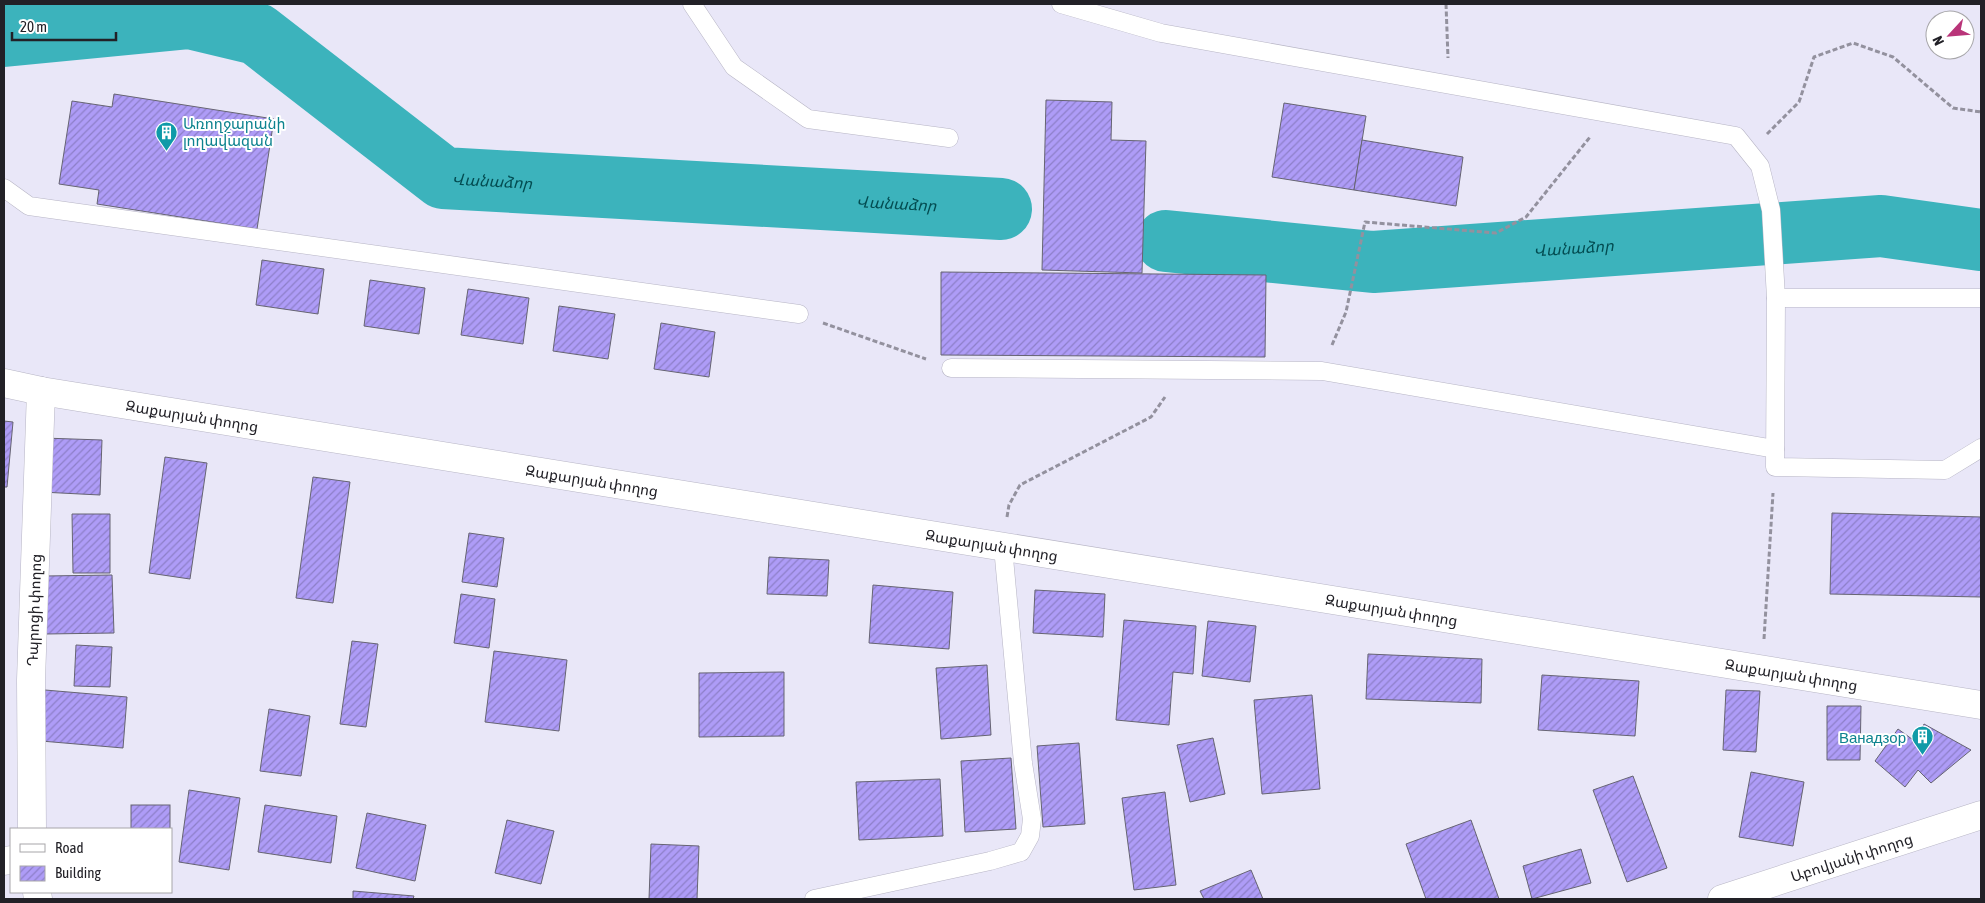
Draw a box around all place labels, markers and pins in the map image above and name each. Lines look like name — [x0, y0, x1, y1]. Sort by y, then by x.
place label: Առողջարանի լողավազան — [183, 115, 285, 150]
building icon: Առողջարանի լողավազան — [155, 120, 179, 151]
building icon: Ванадзор — [1910, 725, 1934, 756]
place label: Ванадзор — [1839, 729, 1906, 746]

